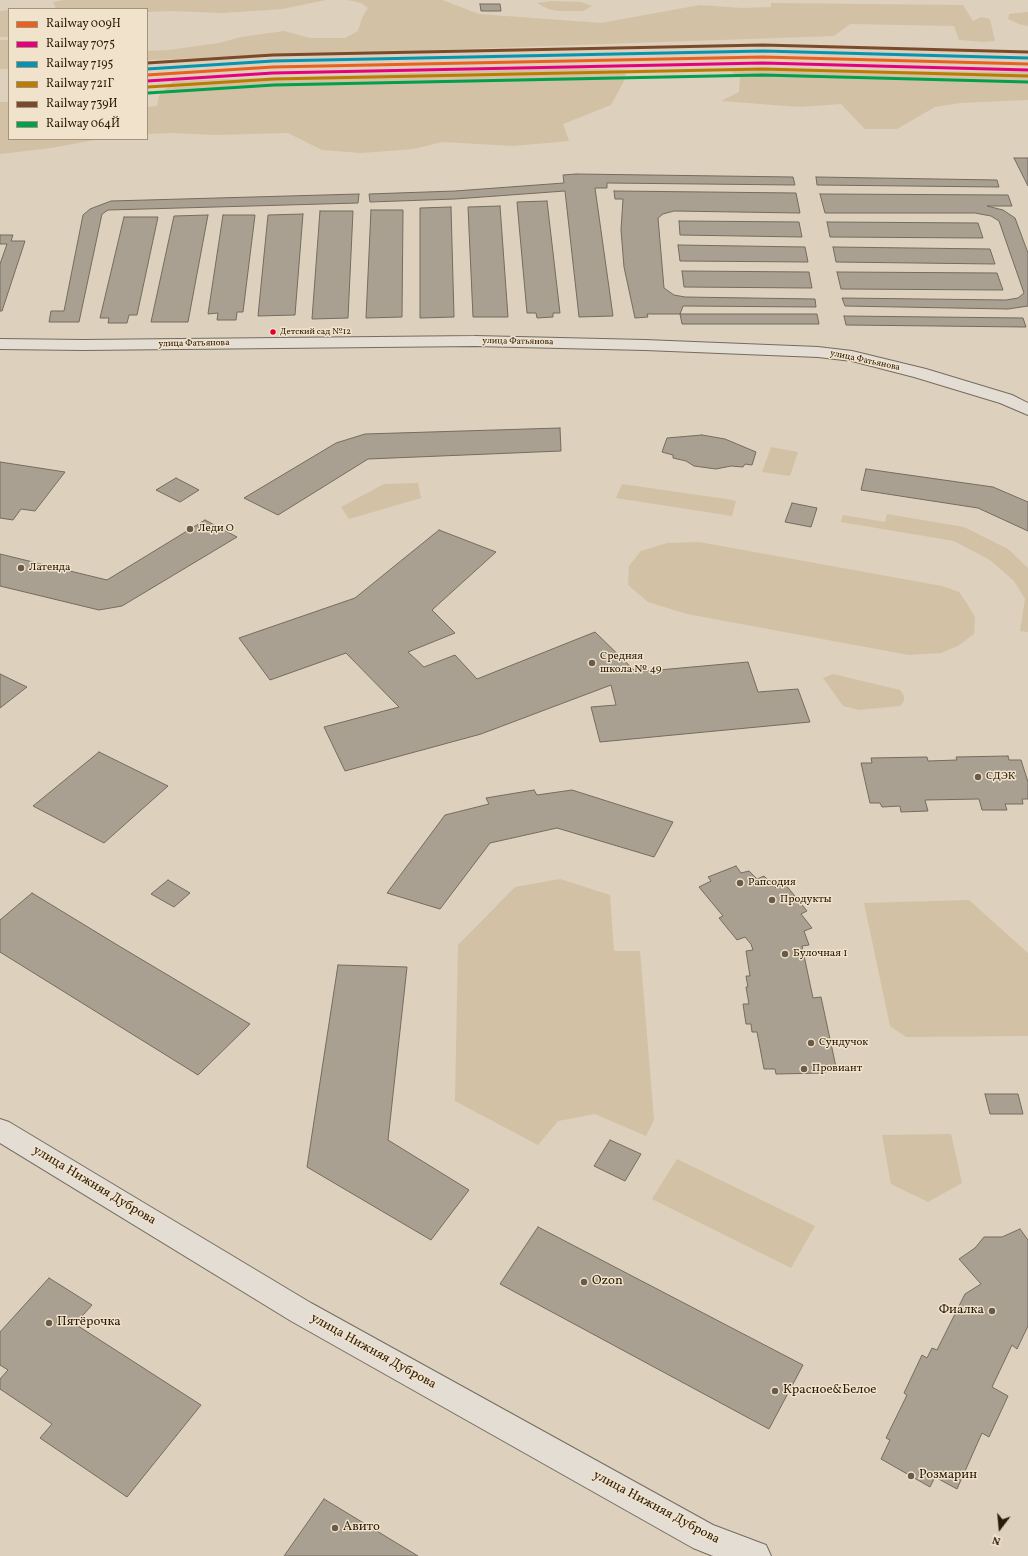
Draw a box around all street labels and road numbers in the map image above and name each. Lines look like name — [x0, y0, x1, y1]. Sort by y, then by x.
street label: улица Фатьянова — [482, 336, 554, 348]
street label: улица Фатьянова — [158, 338, 230, 350]
street label: улица Фатьянова — [829, 348, 901, 374]
street label: улица Нижняя Дуброва — [29, 1143, 159, 1229]
street label: улица Нижняя Дуброва — [307, 1311, 439, 1393]
street label: улица Нижняя Дуброва — [590, 1468, 722, 1548]

